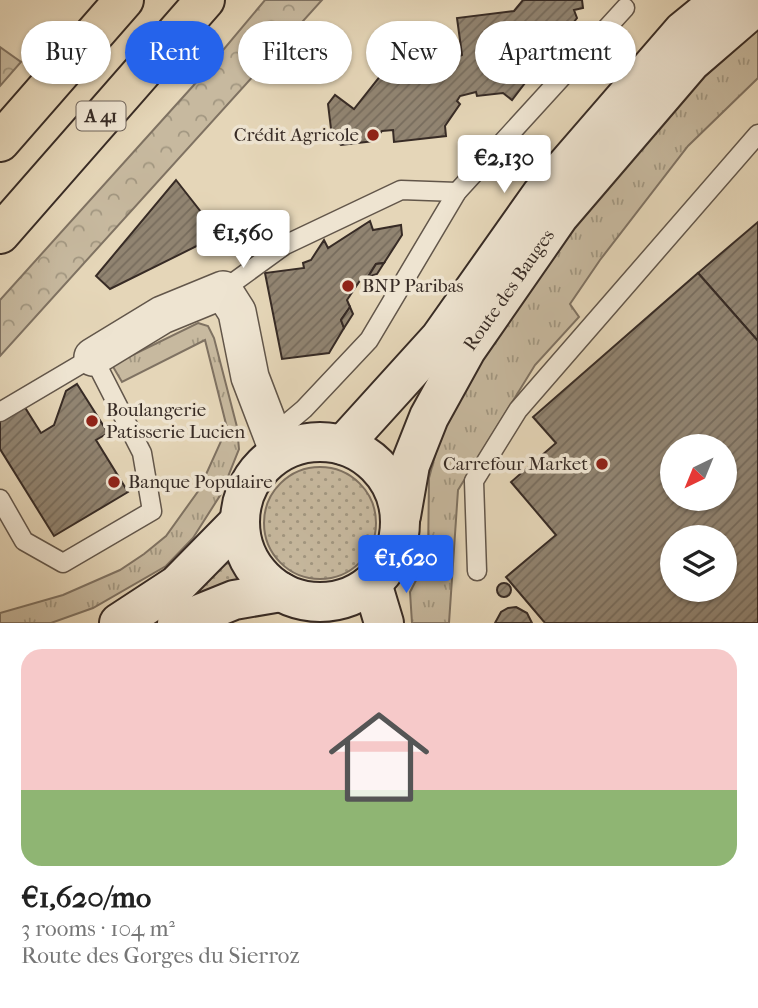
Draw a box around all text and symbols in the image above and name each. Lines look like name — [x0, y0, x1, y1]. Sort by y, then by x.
chip: Buy — [21, 21, 111, 84]
chip: Rent — [125, 21, 224, 84]
chip: Filters — [238, 21, 352, 84]
chip: New — [366, 21, 461, 84]
chip: Apartment — [475, 21, 636, 84]
road number: A 41 — [76, 102, 126, 131]
place label: Crédit Agricole — [234, 124, 359, 146]
marker: Crédit Agricole — [365, 127, 381, 143]
pin: €2,130 — [447, 136, 561, 195]
text: €2,130 — [474, 144, 534, 171]
pin: €1,560 — [186, 210, 300, 270]
text: €1,560 — [213, 219, 273, 246]
street label: Route des Bauges — [459, 225, 559, 355]
place label: BNP Paribas — [362, 275, 464, 297]
marker: BNP Paribas — [340, 278, 356, 294]
place label: Boulangerie Patisserie Lucien — [106, 399, 245, 443]
marker: Boulangerie Patisserie Lucien — [84, 413, 100, 429]
north arrow — [660, 434, 737, 511]
map controls — [660, 434, 737, 602]
place label: Carrefour Market — [443, 453, 588, 475]
marker: Carrefour Market — [594, 456, 610, 472]
place label: Banque Populaire — [128, 471, 273, 493]
marker: Banque Populaire — [106, 474, 122, 490]
button: layers — [660, 525, 737, 602]
pin: €1,620 — [349, 536, 463, 595]
text: €1,620 — [374, 544, 438, 571]
icon: home — [316, 694, 442, 820]
text: €1,620/mo — [21, 880, 151, 915]
text: 3 rooms · 104 m² — [21, 915, 175, 942]
text: Route des Gorges du Sierroz — [21, 942, 300, 969]

